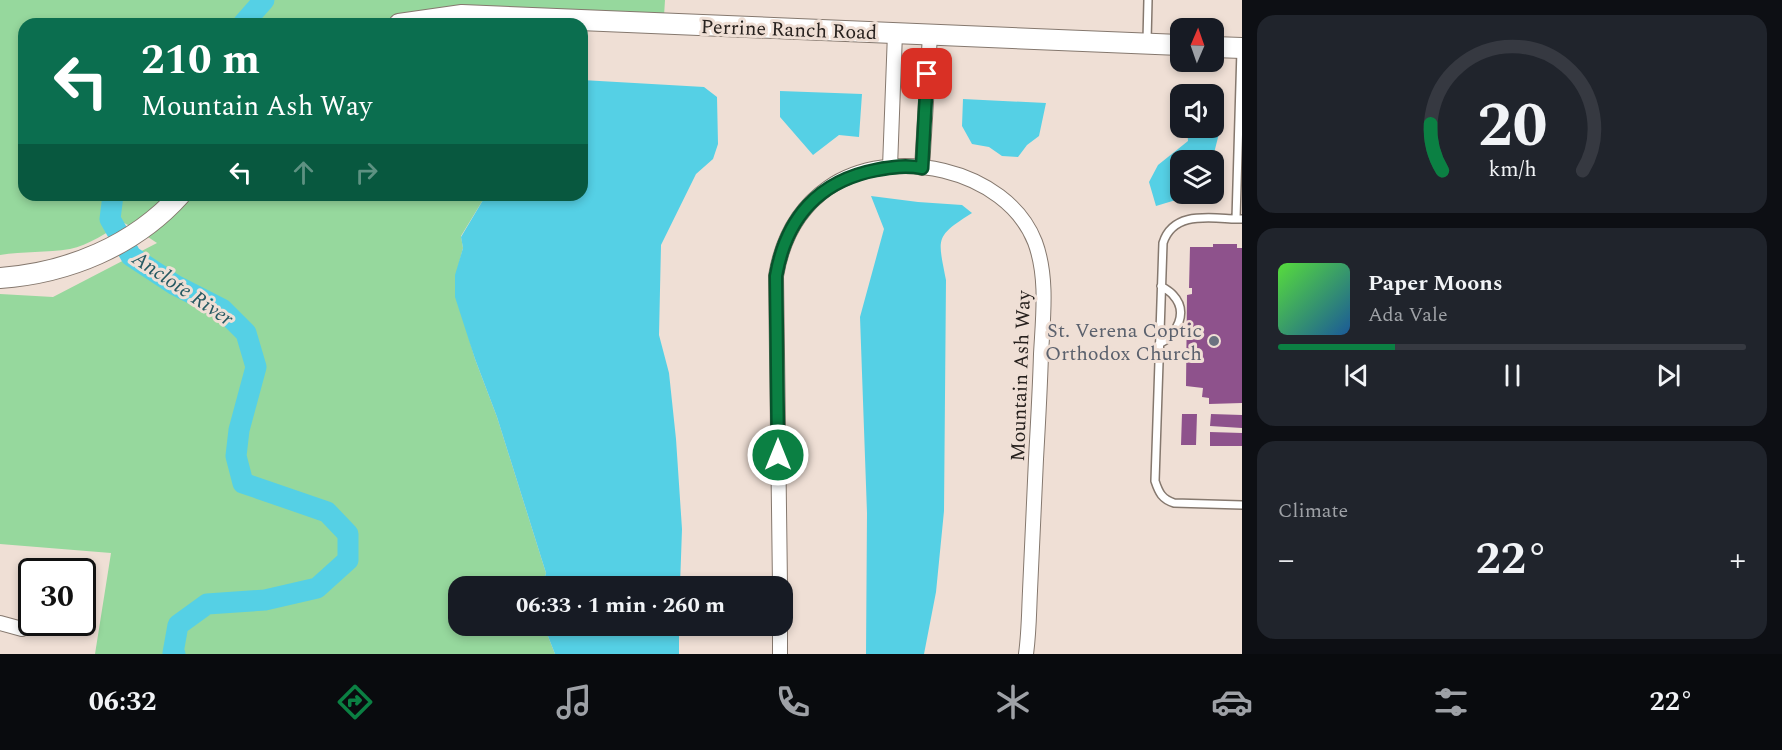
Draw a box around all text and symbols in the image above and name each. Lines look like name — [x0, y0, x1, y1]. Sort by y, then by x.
street label: Perrine Ranch Road — [700, 12, 878, 48]
north arrow — [1170, 18, 1224, 72]
map controls — [1170, 18, 1224, 204]
text: 210 m — [141, 29, 260, 92]
icon: left — [42, 42, 120, 120]
pin — [901, 48, 952, 99]
icon: arrive — [910, 57, 943, 90]
text: 20 — [1477, 79, 1547, 174]
button: sound — [1170, 84, 1224, 138]
text: Mountain Ash Way — [141, 86, 372, 128]
button: layers — [1170, 150, 1224, 204]
text: km/h — [1488, 153, 1536, 186]
icon: left — [224, 156, 257, 189]
icon: ahead — [287, 156, 320, 189]
icon: right — [350, 156, 383, 189]
water label: Anclote River — [125, 243, 240, 335]
text: Paper Moons — [1368, 267, 1503, 300]
street label: Mountain Ash Way — [1003, 289, 1039, 462]
text: Ada Vale — [1368, 300, 1448, 330]
place label: St. Verena Coptic Orthodox Church — [1045, 316, 1202, 369]
marker: St. Verena Coptic Orthodox Church — [1207, 334, 1221, 348]
icon: previous — [1340, 359, 1373, 392]
icon: pause — [1496, 359, 1529, 392]
icon: next — [1652, 359, 1685, 392]
position arrow — [746, 423, 810, 487]
text: Climate — [1278, 496, 1348, 526]
text: 22° — [1476, 525, 1549, 594]
text: − — [1278, 535, 1295, 585]
text: + — [1730, 535, 1746, 585]
speed limit sign: 30 — [18, 558, 96, 636]
text: 06:33 · 1 min · 260 m — [516, 589, 725, 622]
text: 06:32 — [89, 681, 156, 723]
icon: directions — [334, 681, 376, 723]
icon: music — [553, 681, 595, 723]
icon: phone — [772, 681, 814, 723]
icon: climate — [992, 681, 1034, 723]
icon: car — [1211, 681, 1253, 723]
icon: filters — [1430, 681, 1472, 723]
text: 22° — [1650, 681, 1693, 723]

